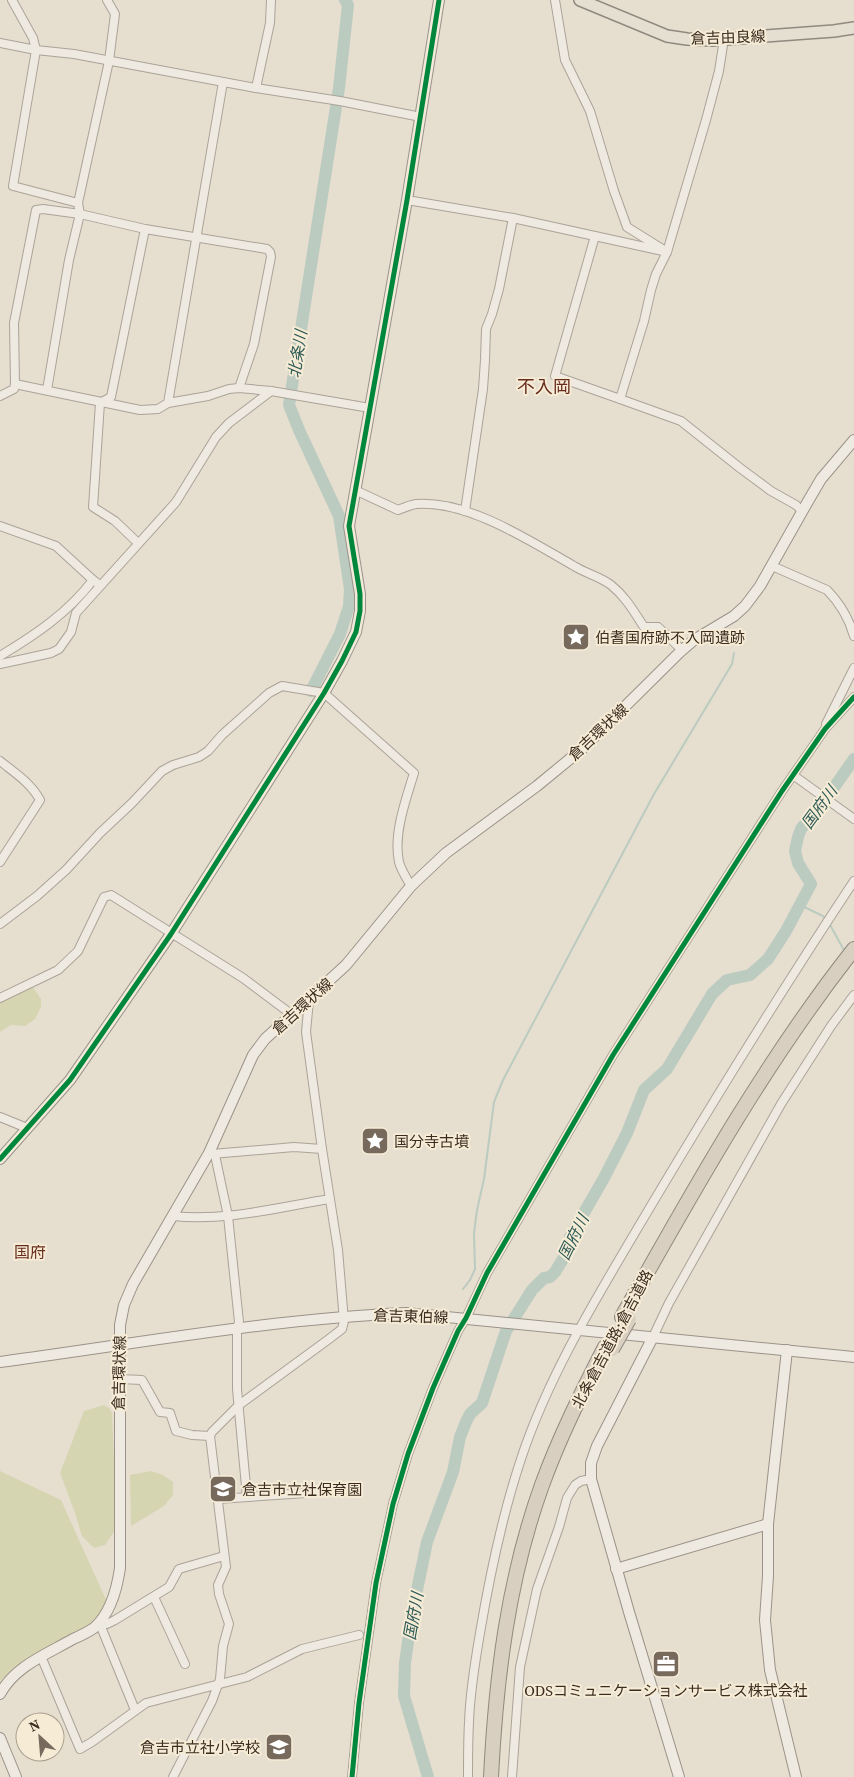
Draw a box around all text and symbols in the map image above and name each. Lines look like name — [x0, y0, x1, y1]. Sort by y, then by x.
street label: 倉吉由良線 — [690, 25, 766, 49]
water label: 北条川 — [282, 327, 312, 379]
district label: 不入岡 — [517, 374, 571, 399]
place icon: 伯耆国府跡不入岡遺跡 — [561, 622, 591, 652]
place label: 伯耆国府跡不入岡遺跡 — [595, 627, 745, 648]
street label: 倉吉環状線 — [563, 699, 633, 765]
water label: 国府川 — [796, 780, 843, 833]
street label: 倉吉環状線 — [267, 973, 337, 1039]
place icon: 国分寺古墳 — [360, 1126, 390, 1156]
place label: 国分寺古墳 — [394, 1131, 469, 1152]
water label: 国府川 — [553, 1209, 594, 1263]
district label: 国府 — [14, 1241, 46, 1263]
street label: 北条倉吉道路;倉吉道路 — [566, 1266, 658, 1412]
street label: 倉吉東伯線 — [373, 1304, 449, 1328]
street label: 倉吉環状線 — [108, 1335, 130, 1411]
school or university icon: 倉吉市立社保育園 — [208, 1474, 238, 1504]
place label: 倉吉市立社保育園 — [242, 1479, 362, 1500]
water label: 国府川 — [398, 1588, 428, 1642]
office icon: ODSコミュニケーションサービス株式会社 — [651, 1649, 681, 1679]
place label: ODSコミュニケーションサービス株式会社 — [524, 1680, 808, 1701]
north arrow — [15, 1712, 65, 1762]
text: N — [25, 1714, 43, 1737]
school or university icon: 倉吉市立社小学校 — [264, 1732, 294, 1762]
place label: 倉吉市立社小学校 — [140, 1737, 260, 1758]

